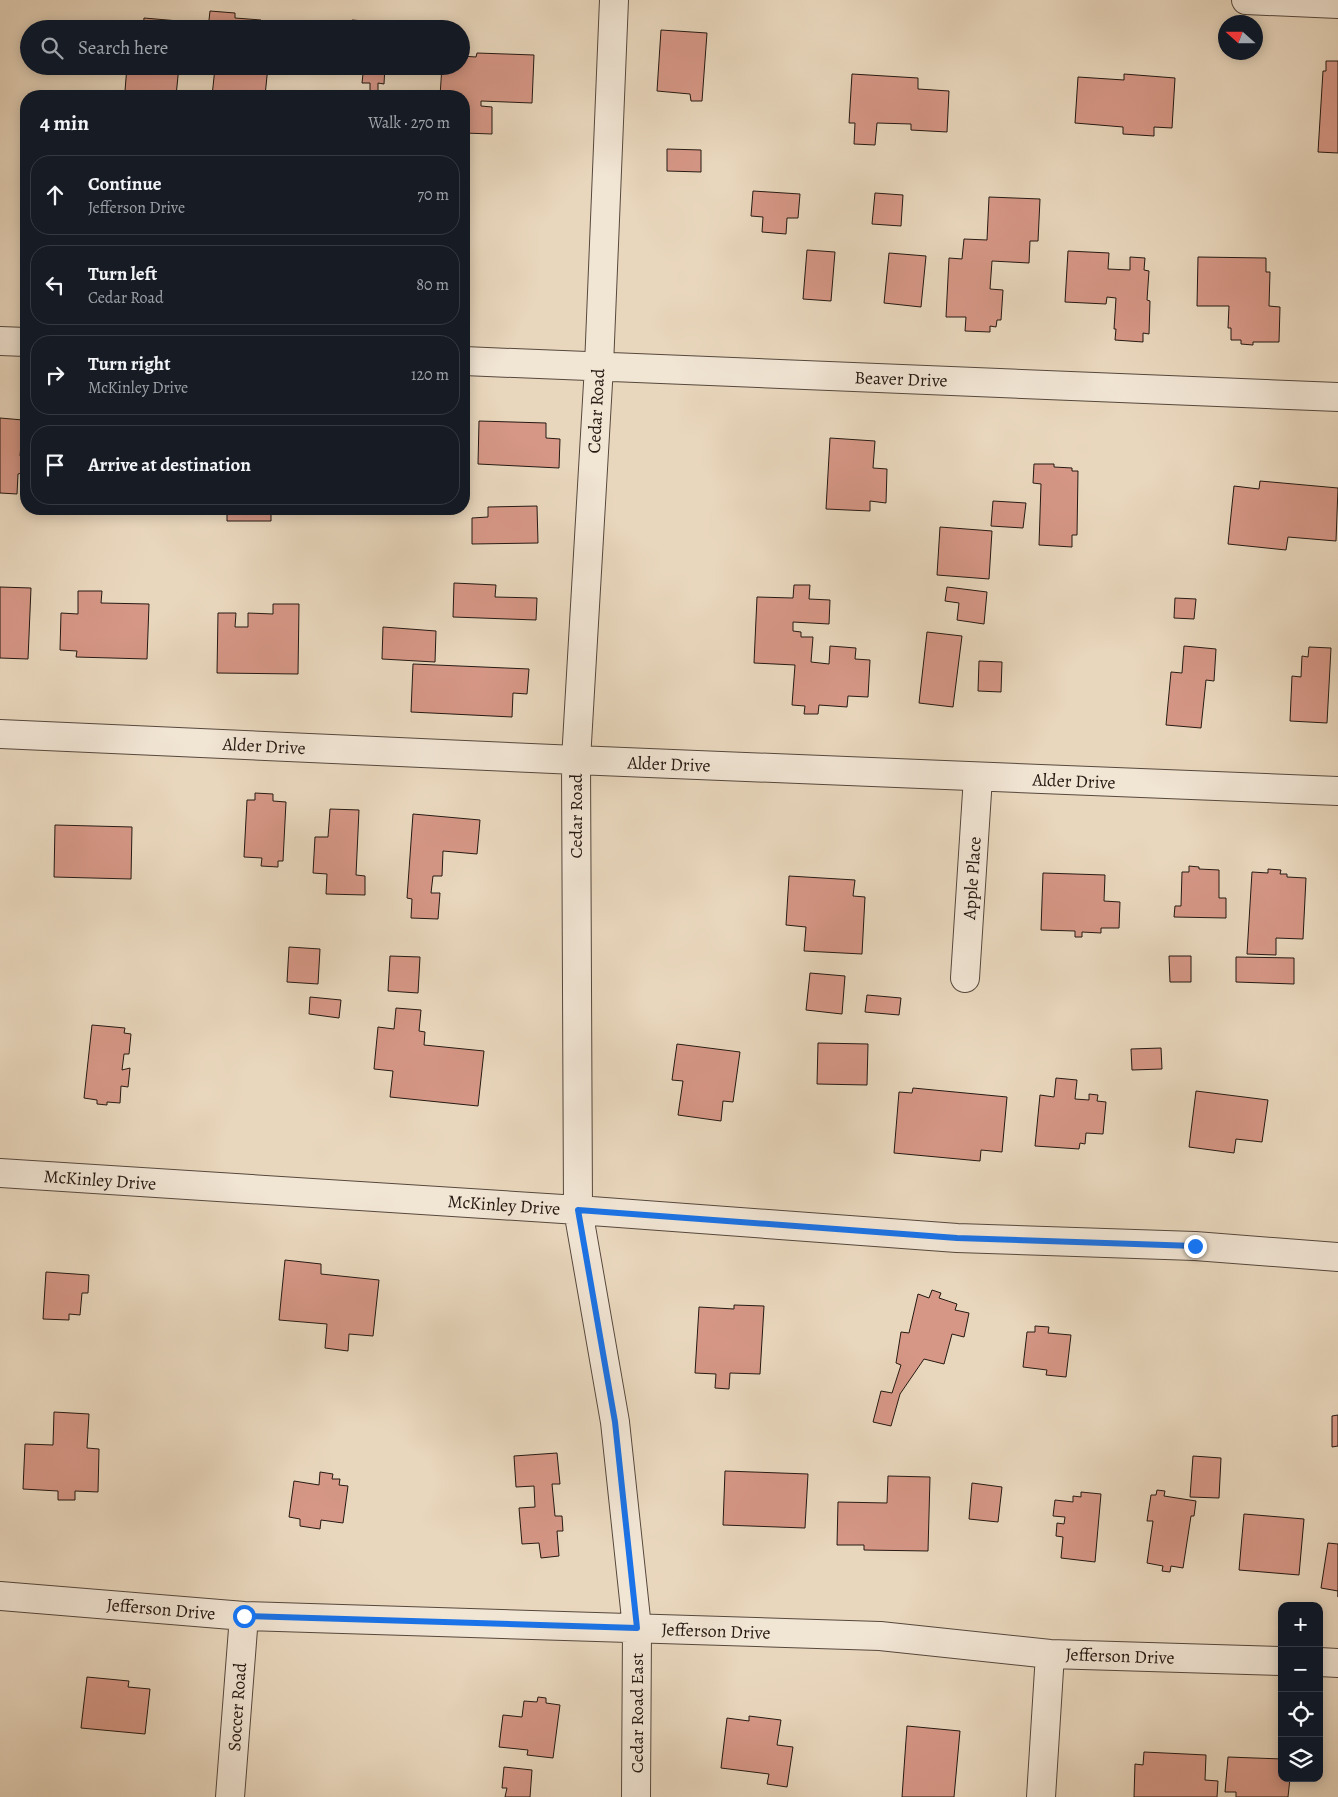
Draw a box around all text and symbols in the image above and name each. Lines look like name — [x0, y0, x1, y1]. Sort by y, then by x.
north arrow — [1218, 15, 1263, 60]
search box — [20, 20, 470, 75]
icon: search — [38, 34, 66, 62]
text: Search here — [78, 35, 168, 61]
text: 4 min — [40, 109, 89, 137]
text: Walk · 270 m — [368, 112, 450, 134]
text: Continue — [88, 171, 162, 197]
icon: ahead — [41, 181, 69, 209]
text: 70 m — [417, 184, 449, 206]
text: Jefferson Drive — [88, 197, 185, 219]
text: Turn left — [88, 261, 157, 287]
icon: left — [41, 271, 69, 299]
text: 80 m — [416, 274, 449, 296]
text: Cedar Road — [88, 287, 164, 309]
text: Turn right — [88, 351, 170, 377]
icon: right — [41, 361, 69, 389]
text: 120 m — [411, 364, 449, 386]
street label: Beaver Drive — [854, 365, 948, 393]
street label: Cedar Road — [582, 368, 610, 454]
text: McKinley Drive — [88, 377, 188, 399]
icon: arrive — [41, 451, 69, 479]
text: Arrive at destination — [88, 452, 251, 478]
street label: Alder Drive — [221, 732, 306, 760]
street label: Alder Drive — [626, 751, 711, 777]
street label: Alder Drive — [1031, 768, 1116, 794]
street label: Cedar Road — [564, 773, 588, 858]
street label: Apple Place — [957, 836, 987, 921]
street label: McKinley Drive — [43, 1164, 157, 1196]
street label: McKinley Drive — [447, 1189, 561, 1221]
route end — [1184, 1235, 1207, 1258]
street label: Jefferson Drive — [106, 1592, 216, 1626]
map controls — [1278, 1602, 1323, 1782]
button: + — [1278, 1602, 1323, 1647]
route start — [233, 1605, 256, 1628]
street label: Jefferson Drive — [661, 1617, 771, 1645]
street label: Jefferson Drive — [1065, 1642, 1175, 1670]
button: − — [1278, 1647, 1323, 1692]
street label: Cedar Road East — [625, 1653, 649, 1773]
street label: Soccer Road — [222, 1662, 252, 1752]
button: locate — [1278, 1692, 1323, 1737]
button: layers — [1278, 1737, 1323, 1782]

